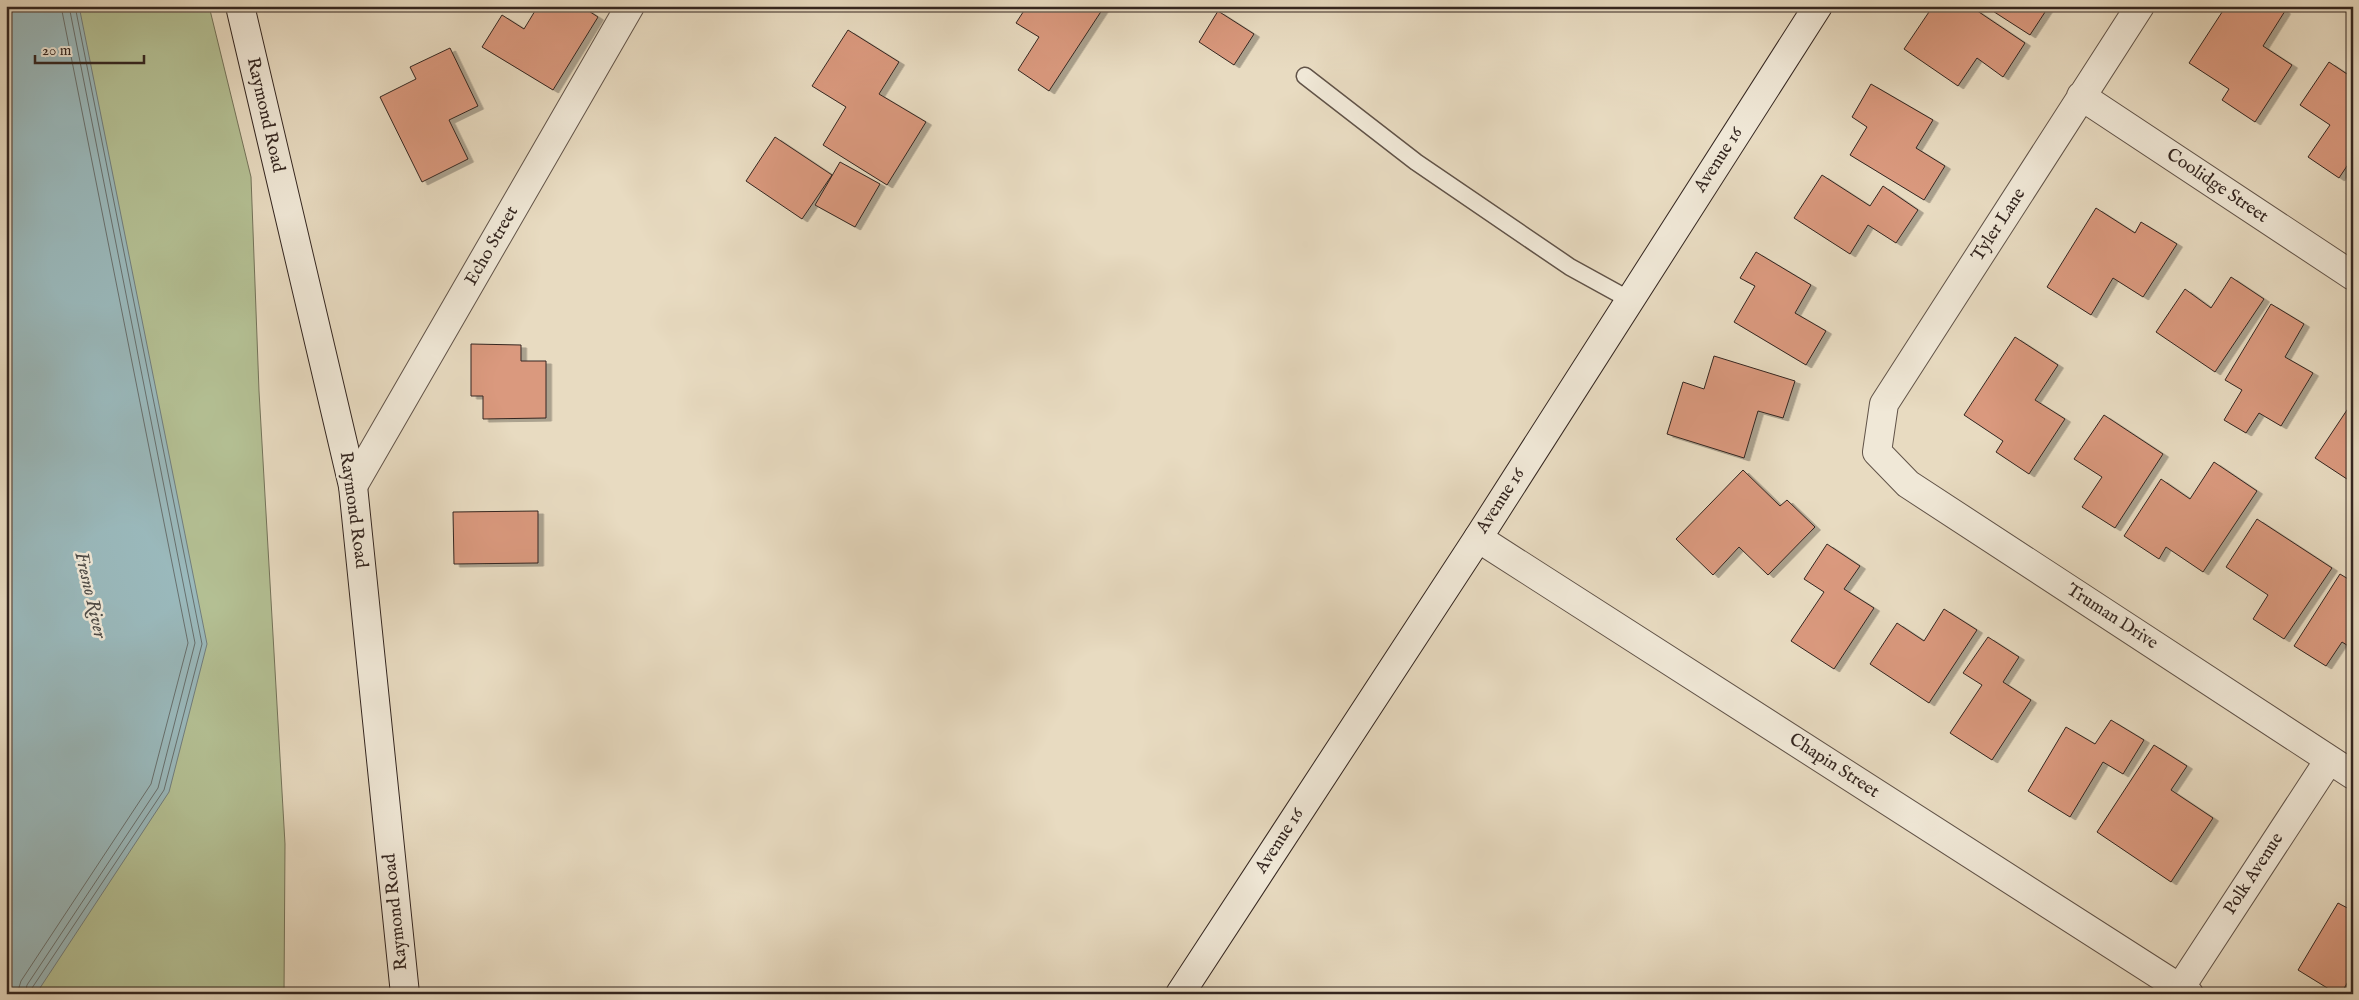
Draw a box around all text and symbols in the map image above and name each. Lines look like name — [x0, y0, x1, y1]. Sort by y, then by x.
scale bar — [35, 32, 144, 64]
text: 20 m — [42, 41, 72, 60]
street label: Raymond Road — [241, 55, 289, 175]
street label: Avenue 16 — [1689, 123, 1749, 198]
street label: Coolidge Street — [2162, 143, 2272, 229]
street label: Tyler Lane — [1967, 184, 2031, 266]
street label: Echo Street — [460, 202, 524, 290]
street label: Raymond Road — [333, 450, 373, 570]
street label: Avenue 16 — [1471, 464, 1531, 539]
water label: Fresno River — [68, 549, 112, 642]
street label: Truman Drive — [2062, 579, 2162, 655]
street label: Chapin Street — [1785, 728, 1883, 804]
street label: Avenue 16 — [1250, 804, 1310, 879]
street label: Polk Avenue — [2219, 829, 2289, 919]
street label: Raymond Road — [378, 852, 414, 972]

